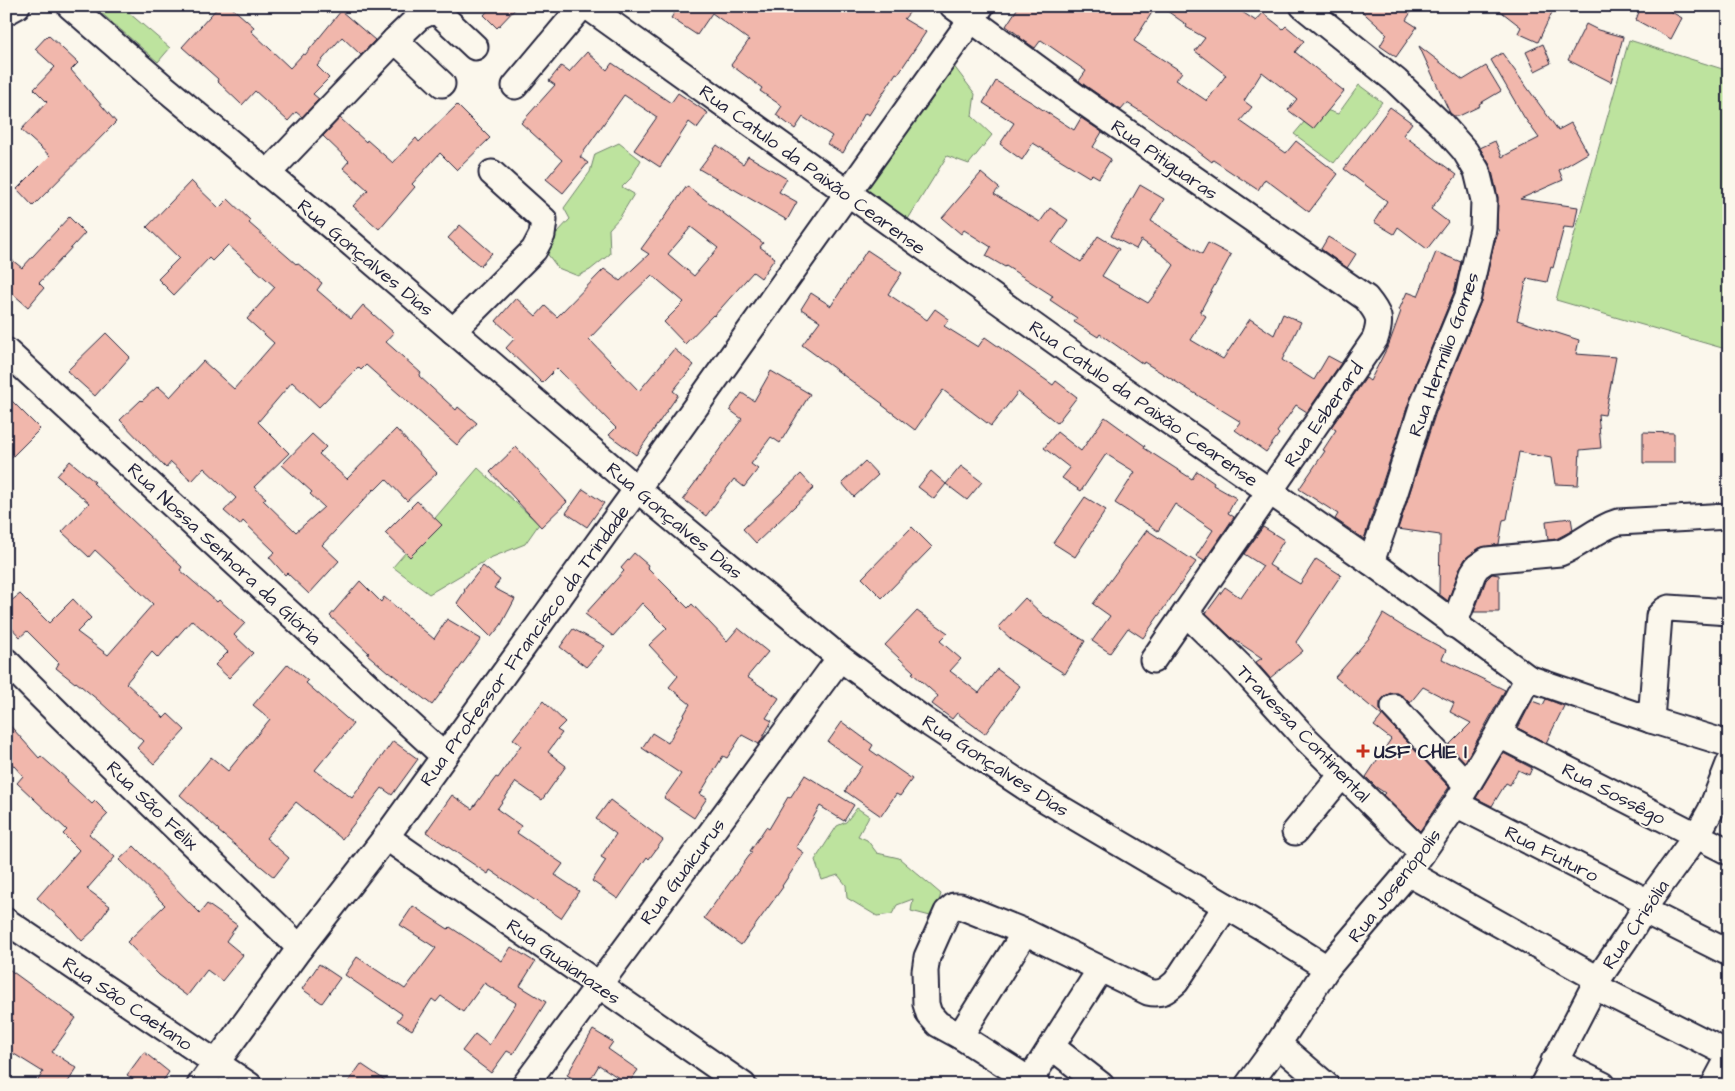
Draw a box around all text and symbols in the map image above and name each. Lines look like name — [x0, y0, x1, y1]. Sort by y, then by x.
street label: Rua Catulo da Paixão Cearense — [693, 79, 931, 262]
street label: Rua Pitiguaras — [1105, 113, 1223, 208]
street label: Rua Gonçalves Dias — [291, 193, 439, 323]
street label: Rua Hermílio Gomes — [1402, 269, 1487, 440]
street label: Rua Catulo da Paixão Cearense — [1023, 315, 1263, 494]
street label: Rua Esberard — [1278, 357, 1371, 473]
street label: Rua Gonçalves Dias — [600, 456, 748, 586]
street label: Rua Nossa Senhora da Glória — [121, 457, 327, 652]
street label: Rua Professor Francisco da Trindade — [414, 500, 637, 792]
street label: Travessa Continental — [1230, 659, 1376, 809]
street label: Rua Gonçalves Dias — [916, 709, 1074, 824]
place label: USF CHIE I — [1374, 739, 1467, 766]
marker: USF CHIE I — [1356, 744, 1370, 758]
street label: Rua São Félix — [100, 755, 204, 857]
street label: Rua Sossêgo — [1556, 757, 1670, 833]
street label: Rua Guaicurus — [634, 813, 732, 931]
street label: Rua Futuro — [1500, 819, 1603, 890]
street label: Rua Josenópolis — [1342, 823, 1448, 949]
street label: Rua Crisólia — [1596, 874, 1676, 975]
street label: Rua Guaianazes — [501, 913, 626, 1012]
street label: Rua São Caetano — [57, 951, 198, 1058]

